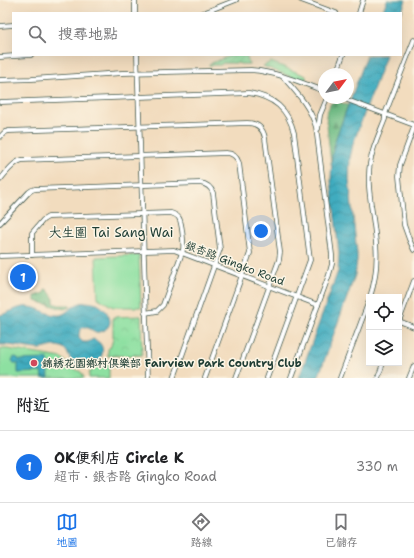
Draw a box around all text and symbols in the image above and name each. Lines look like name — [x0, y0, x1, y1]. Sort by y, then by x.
search box — [12, 12, 402, 56]
icon: search — [26, 23, 48, 45]
text: 搜尋地點 — [58, 24, 118, 44]
north arrow — [318, 68, 354, 104]
your location — [251, 221, 271, 241]
district label: 大生圍 Tai Sang Wai — [48, 224, 174, 241]
street label: 銀杏路 Gingko Road — [183, 238, 287, 289]
pin: 1 — [10, 262, 36, 292]
map controls — [366, 294, 402, 366]
button: locate — [366, 294, 402, 330]
button: layers — [366, 330, 402, 366]
place label: 錦綉花園鄉村俱樂部 Fairview Park Country Club — [42, 356, 302, 371]
marker: 錦綉花園鄉村俱樂部 Fairview Park Country Club — [29, 358, 39, 368]
text: 附近 — [16, 394, 50, 416]
text: OK便利店 Circle K — [54, 448, 184, 468]
text: 1 — [26, 458, 32, 475]
text: 330 m — [356, 458, 398, 475]
text: 超市 · 銀杏路 Gingko Road — [54, 468, 217, 485]
tab: 地圖 — [56, 511, 78, 550]
tab: 路線 — [190, 511, 212, 550]
tab: 已儲存 — [325, 511, 358, 550]

